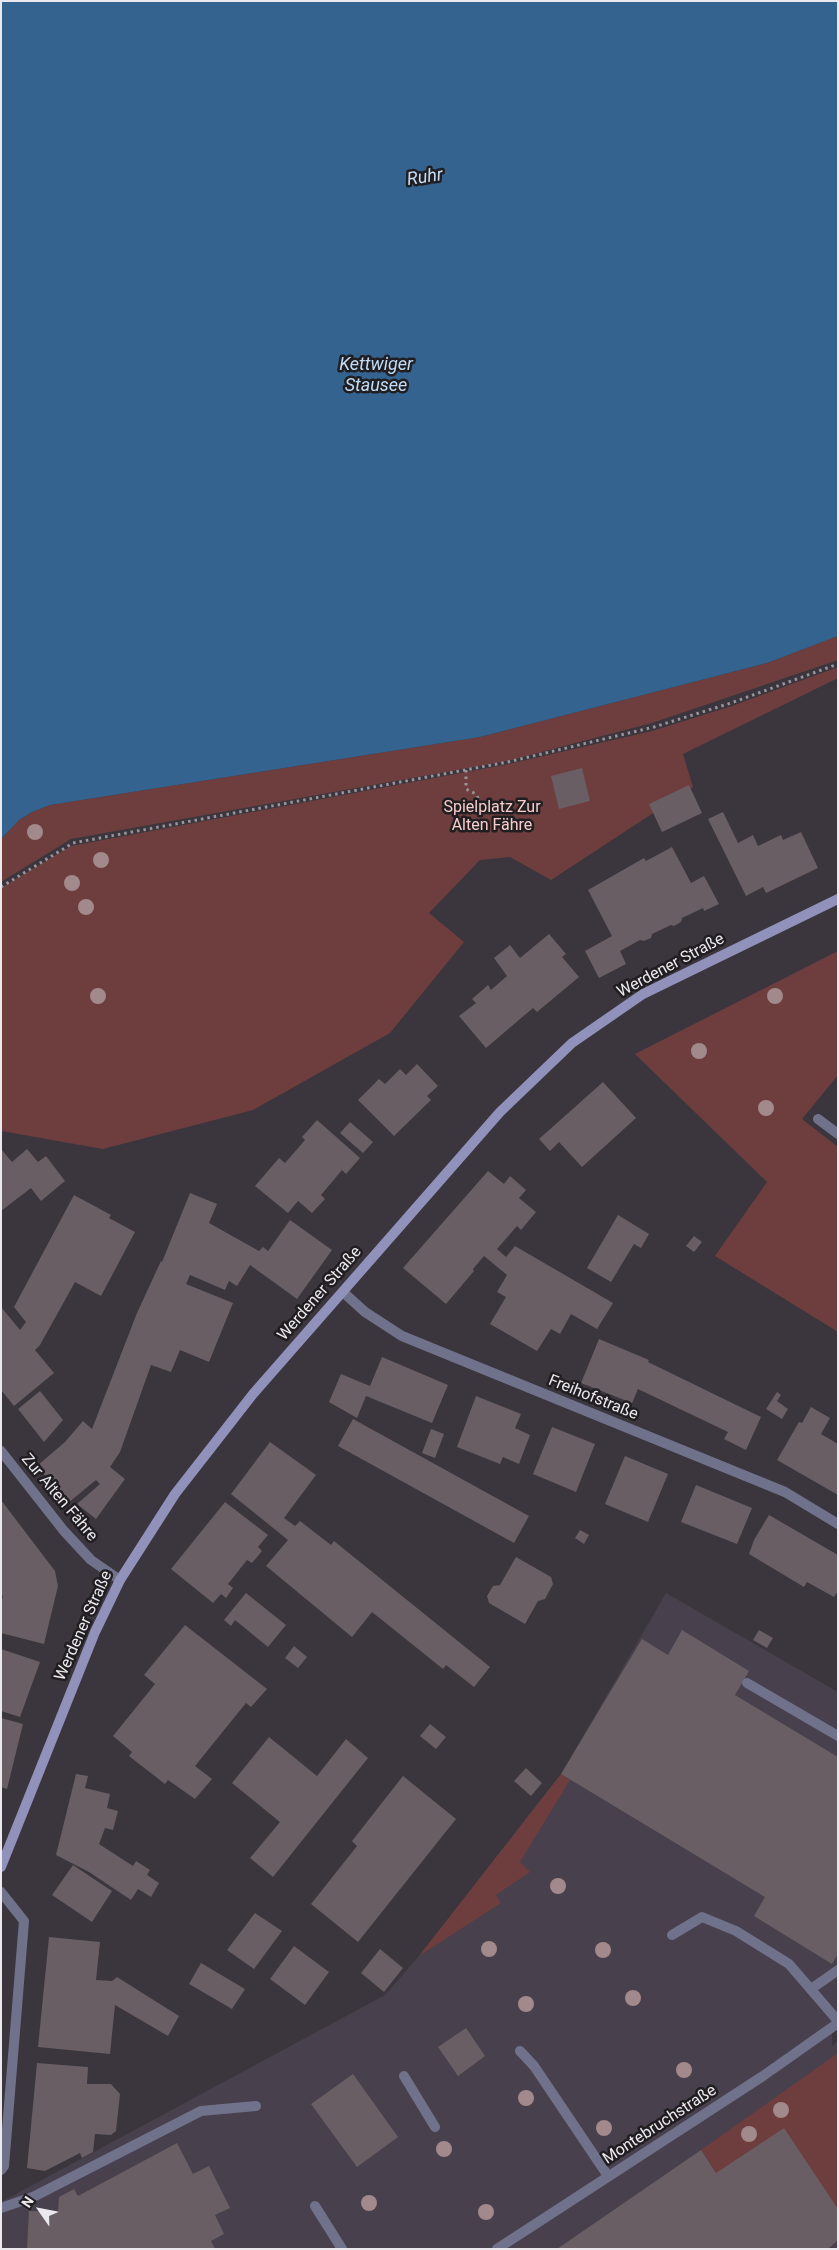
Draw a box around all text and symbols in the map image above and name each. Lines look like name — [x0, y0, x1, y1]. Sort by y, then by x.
water label: Ruhr — [406, 165, 444, 191]
water label: Kettwiger Stausee — [339, 354, 413, 396]
park label: Spielplatz Zur Alten Fähre — [443, 798, 541, 836]
street label: Werdener Straße — [614, 930, 728, 1002]
street label: Werdener Straße — [274, 1243, 366, 1345]
street label: Freihofstraße — [545, 1371, 641, 1425]
street label: Zur Alten Fähre — [17, 1450, 101, 1546]
street label: Werdener Straße — [51, 1568, 117, 1684]
street label: Montebruchstraße — [600, 2081, 720, 2169]
north arrow — [15, 2185, 65, 2235]
text: N — [18, 2193, 37, 2210]

